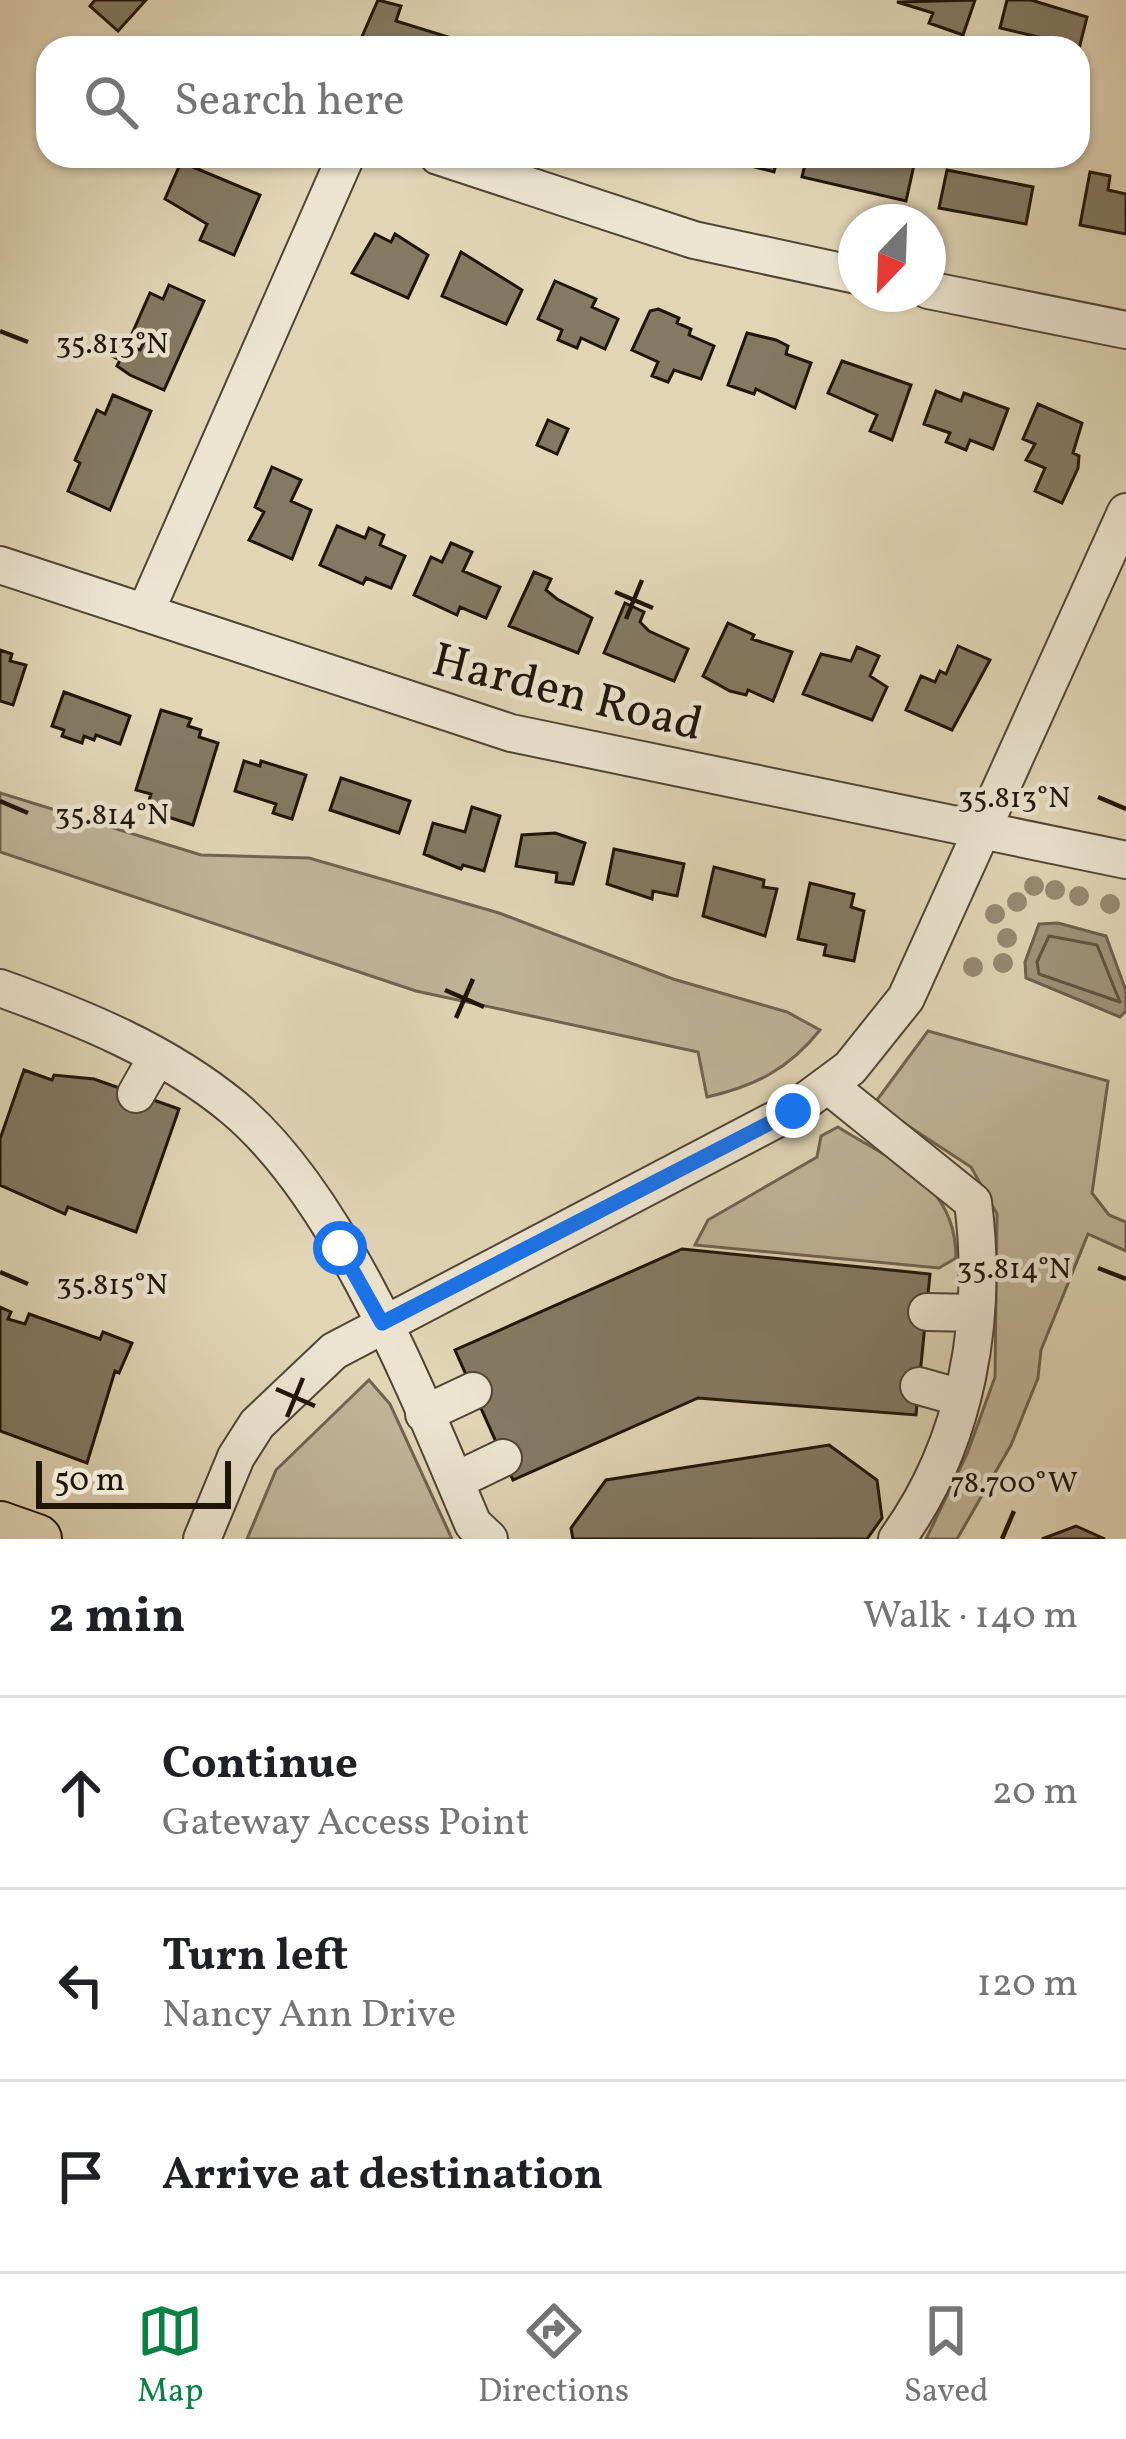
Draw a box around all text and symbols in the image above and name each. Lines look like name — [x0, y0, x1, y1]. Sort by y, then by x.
search box — [36, 36, 1090, 168]
icon: search — [78, 69, 144, 135]
text: Search here — [174, 71, 405, 134]
north arrow — [838, 204, 946, 312]
text: 35.813°N — [56, 324, 168, 366]
street label: Harden Road — [425, 628, 709, 760]
text: 35.813°N — [958, 778, 1070, 820]
text: 35.814°N — [55, 795, 169, 837]
route end — [766, 1084, 820, 1138]
route start — [313, 1221, 367, 1275]
text: 35.814°N — [957, 1249, 1071, 1291]
text: 35.815°N — [56, 1265, 168, 1307]
scale bar — [36, 1455, 231, 1508]
text: 50 m — [54, 1459, 125, 1505]
text: 78.700°W — [950, 1463, 1078, 1505]
text: 2 min — [48, 1582, 186, 1653]
text: Walk · 140 m — [863, 1590, 1078, 1644]
text: Continue — [162, 1734, 358, 1797]
icon: ahead — [48, 1760, 114, 1826]
text: 20 m — [992, 1766, 1078, 1820]
text: Gateway Access Point — [162, 1797, 529, 1851]
text: Turn left — [162, 1926, 348, 1989]
icon: left — [48, 1952, 114, 2018]
text: 120 m — [977, 1958, 1078, 2012]
text: Nancy Ann Drive — [162, 1989, 456, 2043]
icon: arrive — [48, 2144, 114, 2210]
text: Arrive at destination — [162, 2145, 603, 2208]
tab: Map — [137, 2298, 203, 2416]
tab: Directions — [478, 2298, 629, 2416]
tab: Saved — [904, 2298, 989, 2416]

